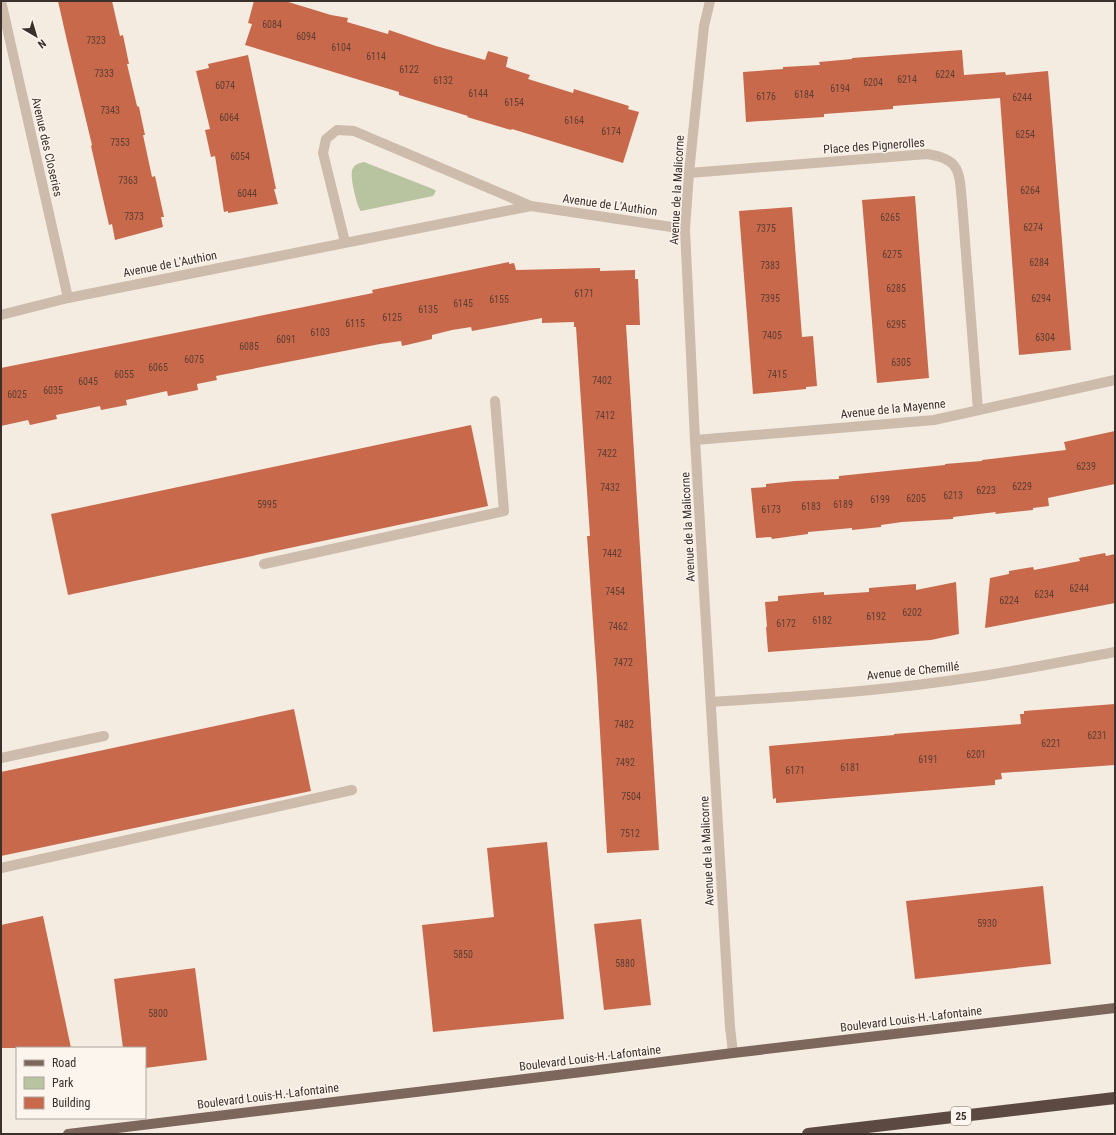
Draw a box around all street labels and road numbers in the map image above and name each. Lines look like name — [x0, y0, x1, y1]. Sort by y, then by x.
street label: Avenue des Closeries — [29, 96, 65, 198]
street label: Avenue de la Malicorne — [667, 134, 687, 245]
street label: Place des Pignerolles — [823, 135, 925, 157]
street label: Avenue de L'Authion — [562, 191, 658, 219]
street label: Avenue de L'Authion — [122, 248, 218, 280]
street label: Avenue de la Mayenne — [840, 396, 947, 421]
street label: Avenue de la Malicorne — [678, 471, 698, 582]
street label: Avenue de Chemillé — [866, 659, 960, 683]
street label: Avenue de la Malicorne — [697, 795, 717, 906]
street label: Boulevard Louis-H.-Lafontaine — [839, 1003, 983, 1035]
street label: Boulevard Louis-H.-Lafontaine — [518, 1042, 662, 1074]
street label: Boulevard Louis-H.-Lafontaine — [196, 1080, 340, 1112]
road number: 25 — [951, 1107, 971, 1125]

